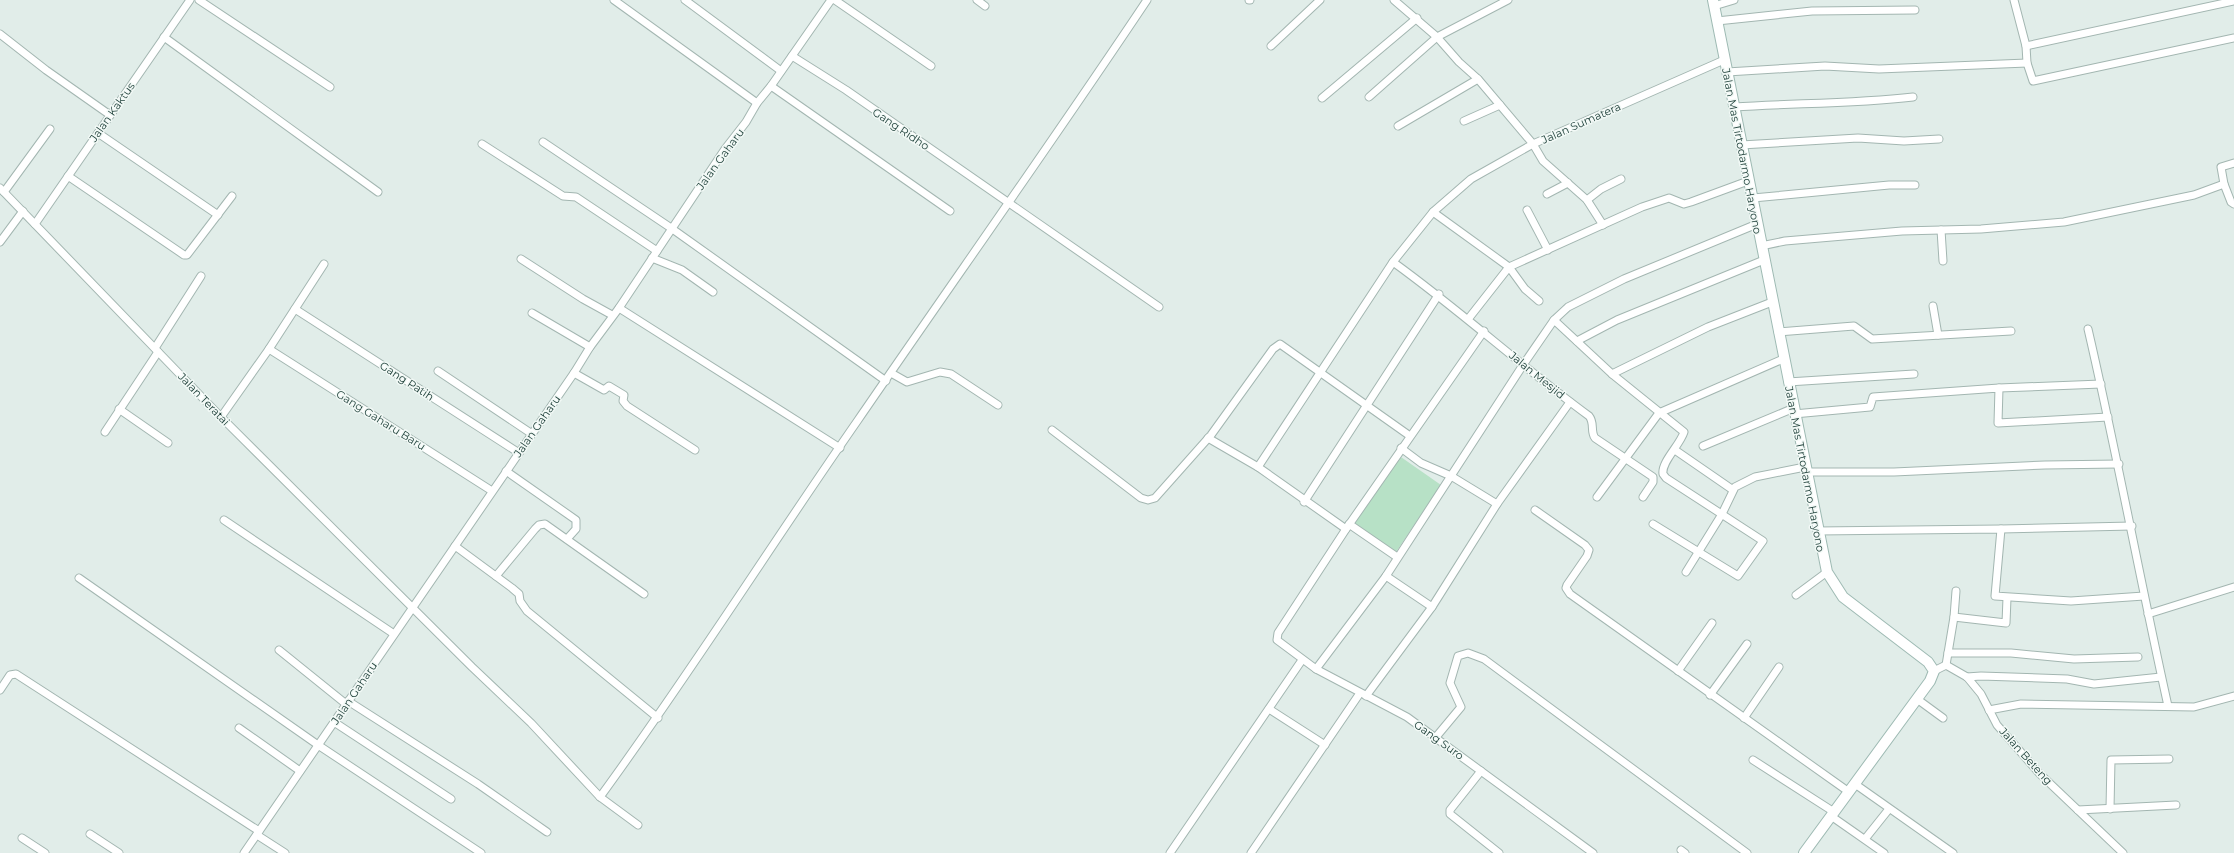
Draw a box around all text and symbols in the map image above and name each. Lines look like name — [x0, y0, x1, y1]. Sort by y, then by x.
street label: Jalan Mas Tirtodarmo Haryono — [1719, 66, 1765, 235]
street label: Jalan Kaktus — [86, 79, 138, 145]
street label: Jalan Sumatera — [1538, 99, 1623, 147]
street label: Gang Ridho — [870, 105, 932, 153]
street label: Jalan Gaharu — [692, 126, 747, 193]
street label: Jalan Mesjid — [1506, 348, 1568, 402]
street label: Gang Patih — [377, 358, 437, 404]
street label: Jalan Teratai — [175, 369, 233, 428]
street label: Jalan Mas Tirtodarmo Haryono — [1782, 384, 1828, 553]
street label: Gang Gaharu Baru — [334, 387, 428, 453]
street label: Jalan Gaharu — [510, 392, 564, 461]
street label: Jalan Gaharu — [327, 659, 380, 728]
street label: Gang Suro — [1411, 717, 1467, 763]
street label: Jalan Beteng — [1996, 724, 2055, 788]

